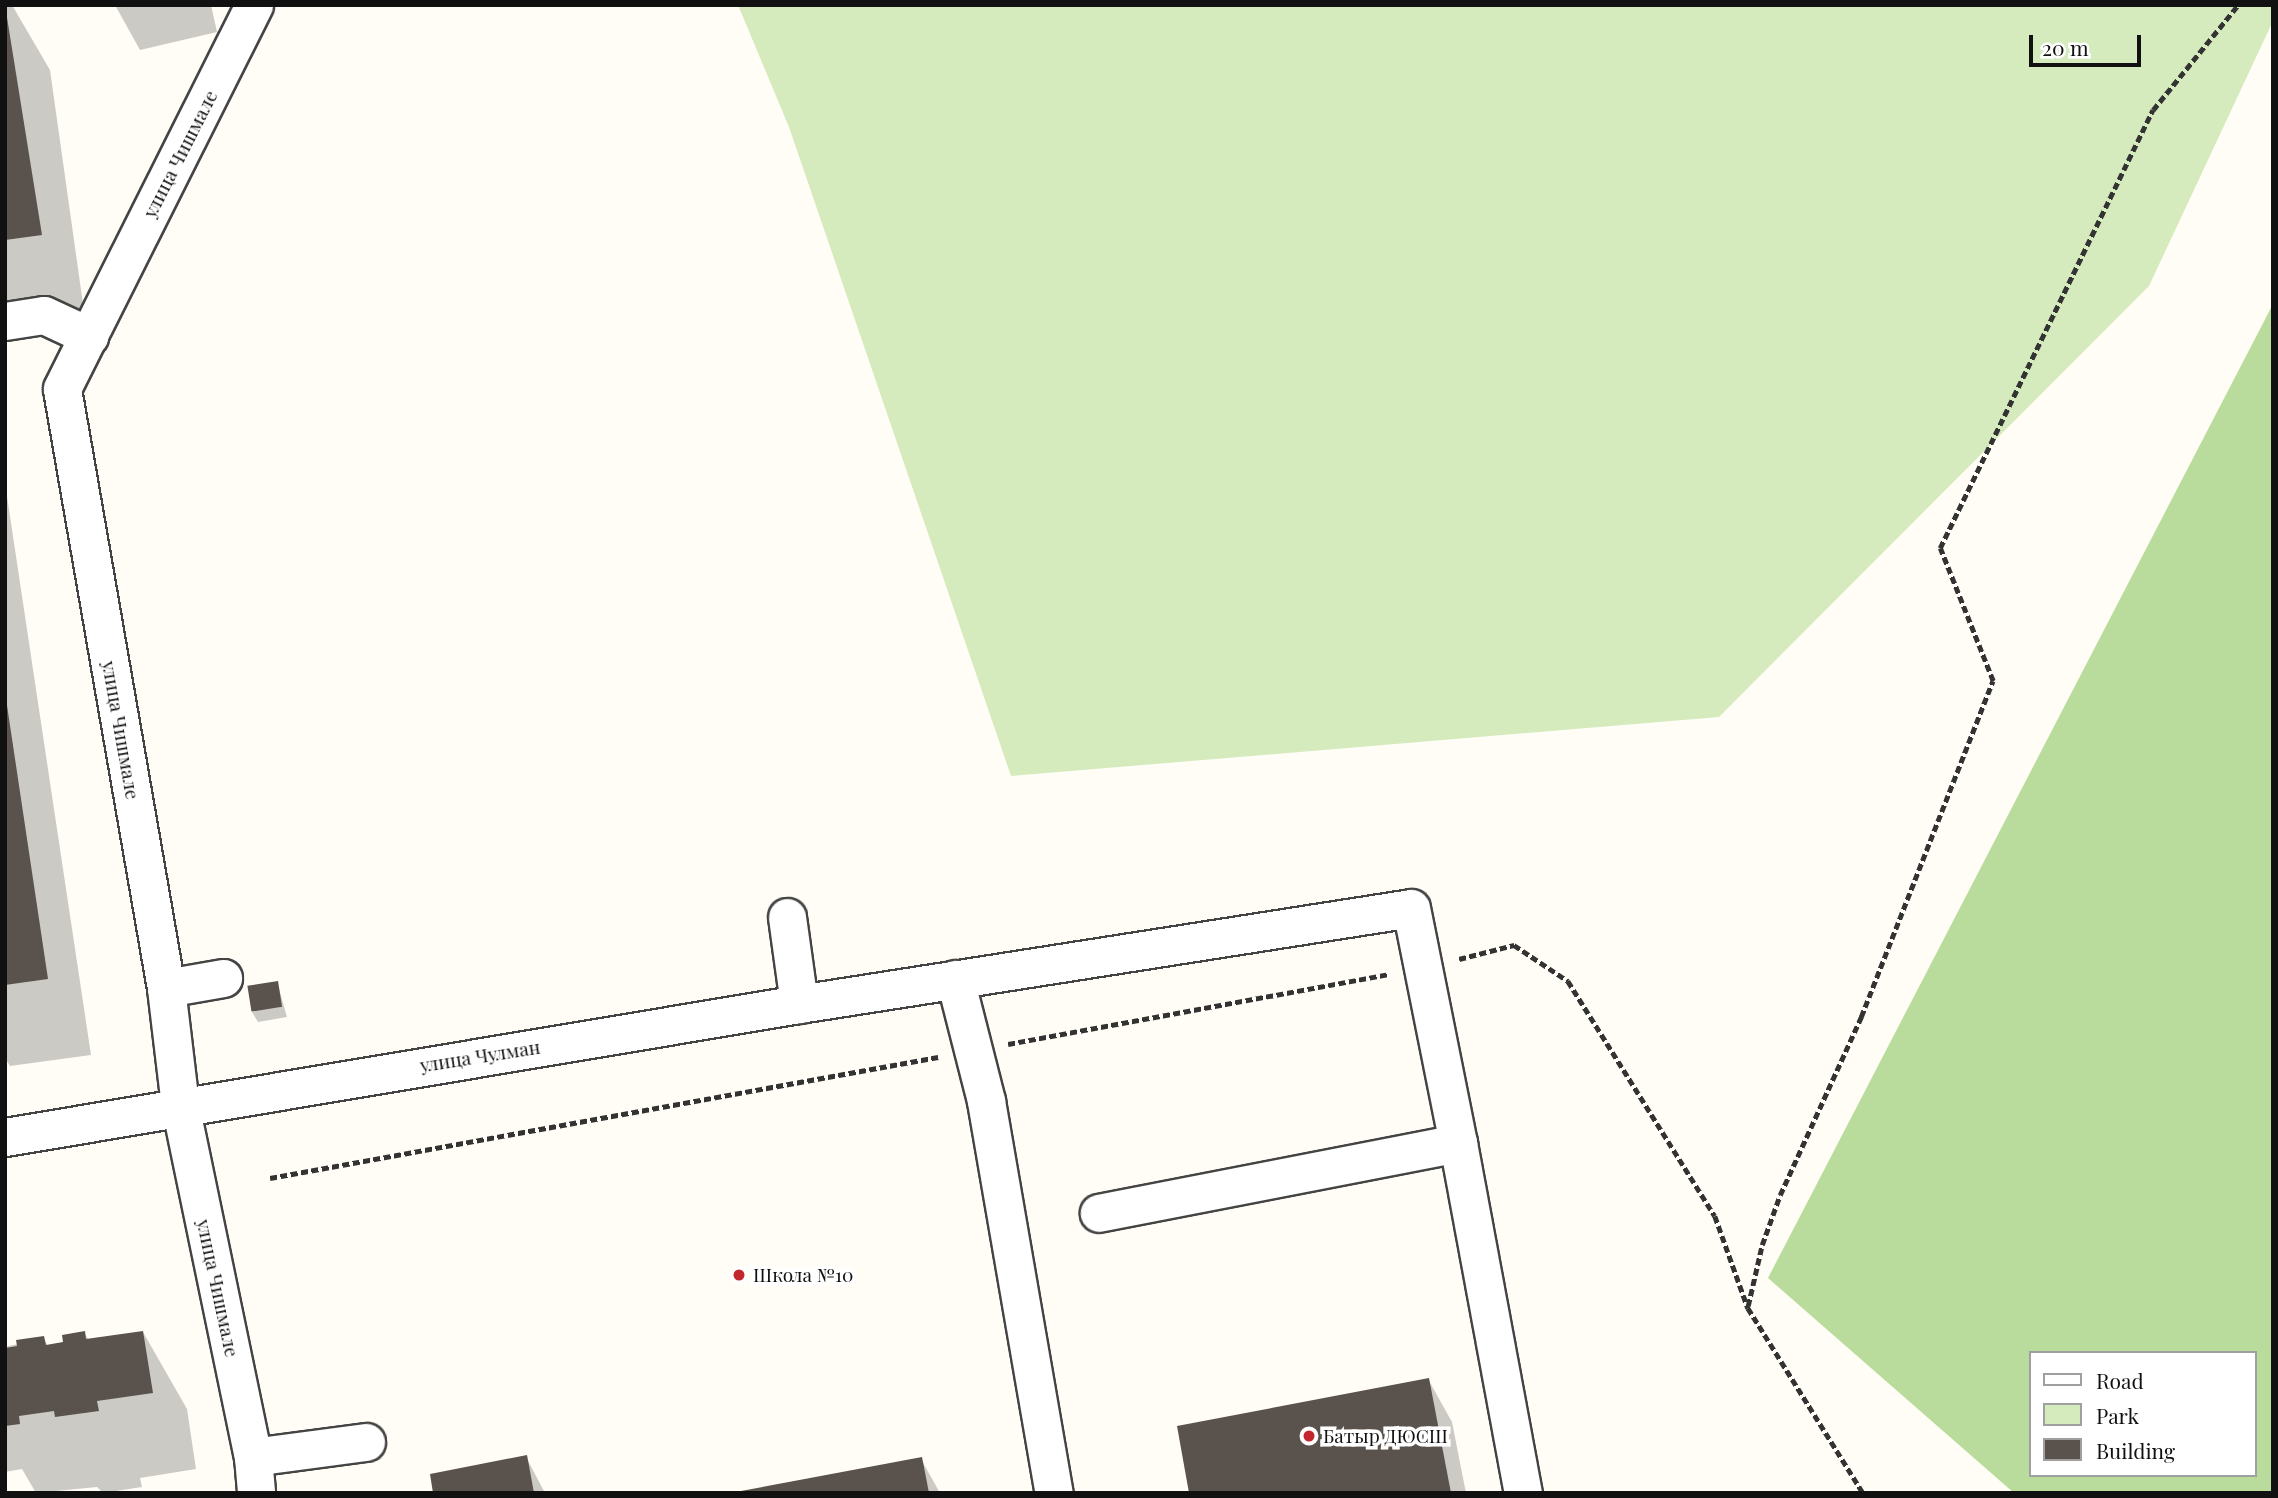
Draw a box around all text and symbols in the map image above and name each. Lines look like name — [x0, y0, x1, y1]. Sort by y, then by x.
scale bar — [2033, 21, 2145, 65]
text: 20 m — [2042, 33, 2089, 61]
street label: улица Чишмале — [138, 86, 222, 222]
street label: улица Чишмале — [98, 659, 144, 801]
street label: улица Чулман — [418, 1035, 542, 1077]
street label: улица Чишмале — [192, 1217, 244, 1359]
place label: Школа №10 — [753, 1264, 853, 1286]
marker: Школа №10 — [731, 1267, 747, 1283]
legend — [2030, 1351, 2257, 1477]
text: Road — [2096, 1366, 2144, 1394]
text: Park — [2096, 1401, 2139, 1429]
place label: Батыр ДЮСШ — [1323, 1425, 1448, 1447]
marker: Батыр ДЮСШ — [1301, 1428, 1317, 1444]
text: Building — [2096, 1436, 2175, 1464]

